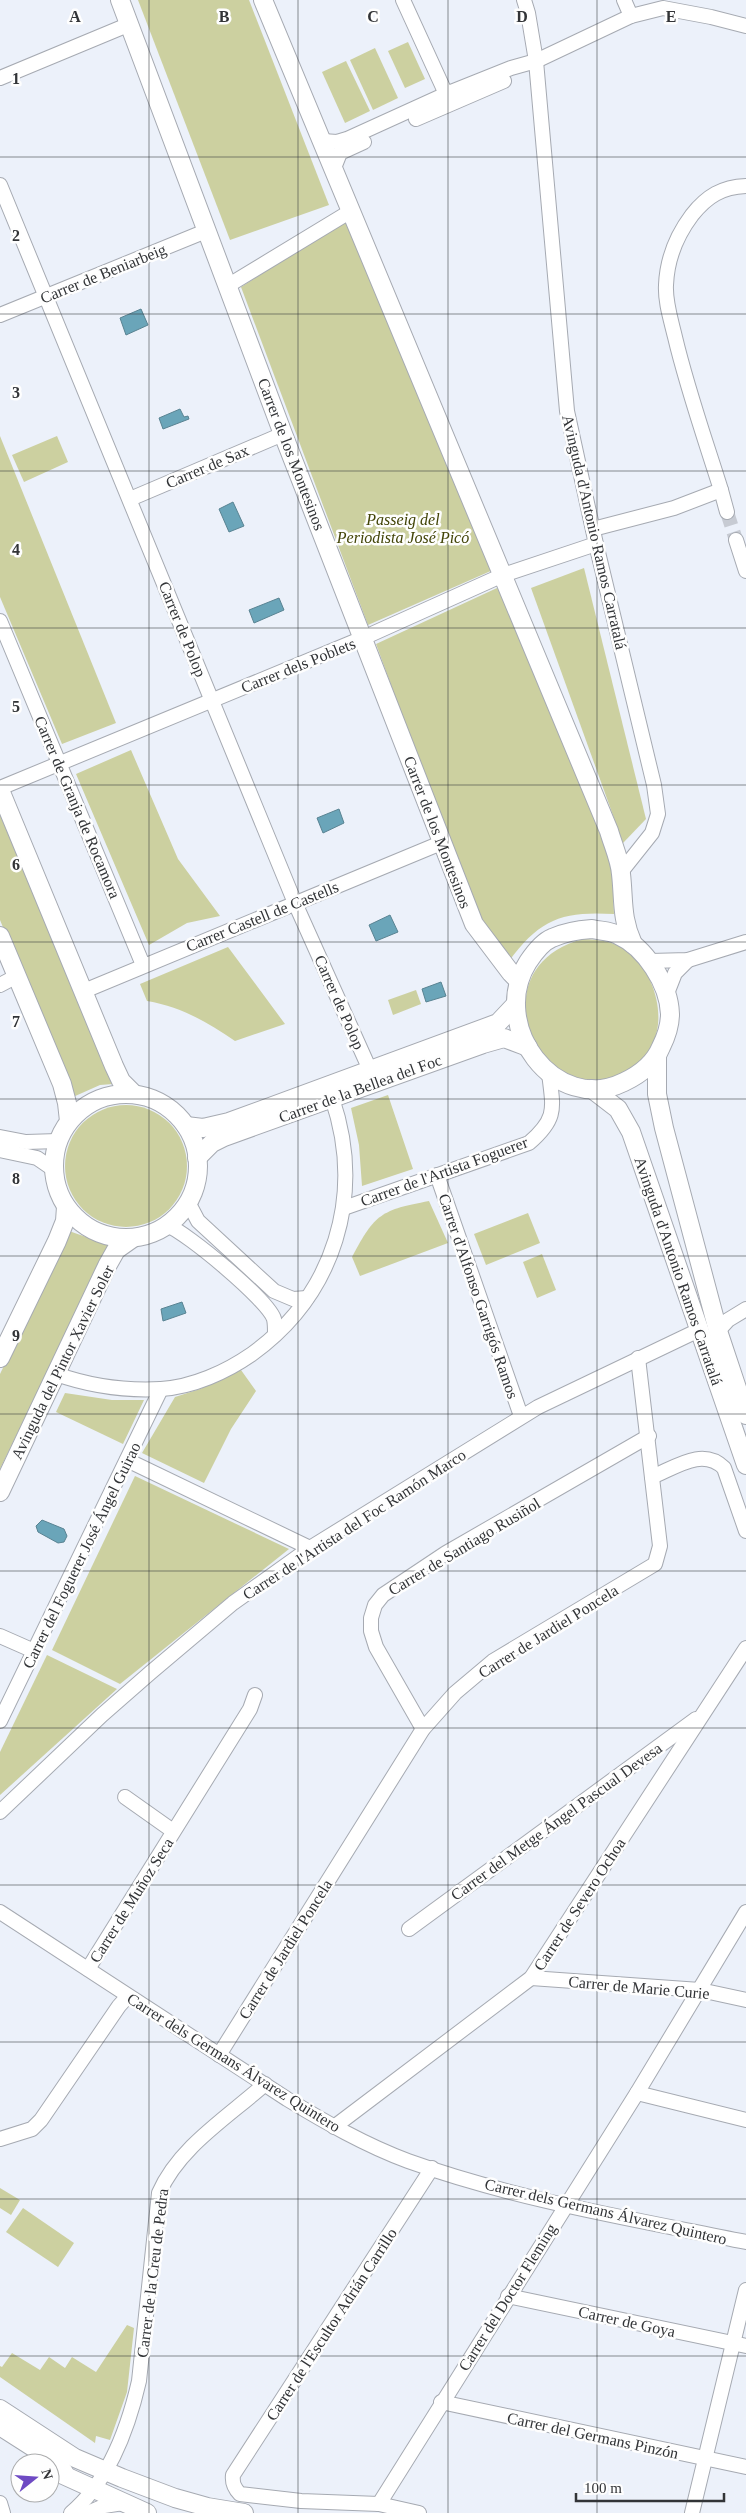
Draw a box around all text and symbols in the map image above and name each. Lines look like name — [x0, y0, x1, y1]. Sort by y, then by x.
text: A — [69, 8, 81, 25]
text: B — [219, 8, 230, 25]
text: C — [367, 8, 379, 25]
text: D — [516, 8, 528, 25]
text: E — [666, 8, 676, 25]
text: 1 — [12, 70, 20, 87]
text: 2 — [12, 227, 20, 244]
street label: Carrer de Beniarbeig — [38, 240, 169, 307]
street label: Carrer de los Montesinos — [255, 376, 328, 533]
text: 3 — [12, 384, 20, 401]
street label: Avinguda d'Antonio Ramos Carratalá — [558, 413, 630, 651]
street label: Carrer de Sax — [163, 441, 251, 491]
park label: Passeig del Periodista José Picó — [336, 511, 469, 546]
text: 4 — [12, 541, 20, 558]
street label: Carrer de Polop — [155, 579, 209, 680]
street label: Carrer dels Poblets — [239, 635, 358, 696]
text: 5 — [12, 698, 20, 715]
street label: Carrer de Granja de Rocamora — [30, 714, 124, 901]
street label: Carrer de los Montesinos — [401, 754, 474, 911]
text: 6 — [12, 856, 20, 873]
street label: Carrer Castell de Castells — [183, 878, 341, 955]
street label: Carrer de Polop — [310, 952, 368, 1052]
text: 7 — [12, 1013, 20, 1030]
street label: Carrer de la Bellea del Foc — [276, 1051, 444, 1126]
street label: Carrer de l'Artista Foguerer — [358, 1133, 531, 1211]
street label: Avinguda d'Antonio Ramos Carratalá — [630, 1155, 726, 1388]
text: 8 — [12, 1170, 20, 1187]
street label: Carrer d'Alfonso Garrigós Ramos — [434, 1191, 522, 1401]
street label: Avinguda del Pintor Xavier Soler — [8, 1262, 118, 1463]
text: 9 — [12, 1327, 20, 1344]
street label: Carrer del Foguerer José Ángel Guirao — [18, 1439, 145, 1671]
street label: Carrer de l'Artista del Foc Ramón Marco — [240, 1446, 469, 1603]
street label: Carrer de Santiago Rusiñol — [385, 1494, 544, 1599]
street label: Carrer de Jardiel Poncela — [475, 1581, 621, 1681]
street label: Carrer del Metge Ángel Pascual Devesa — [447, 1738, 666, 1904]
street label: Carrer de Muñoz Seca — [86, 1835, 177, 1966]
street label: Carrer de Severo Ochoa — [530, 1835, 629, 1974]
street label: Carrer de Jardiel Poncela — [235, 1876, 335, 2022]
street label: Carrer de Marie Curie — [568, 1973, 710, 2002]
street label: Carrer dels Germans Álvarez Quintero — [124, 1989, 344, 2135]
street label: Carrer dels Germans Álvarez Quintero — [483, 2174, 729, 2248]
street label: Carrer de la Creu de Pedra — [134, 2188, 171, 2359]
street label: Carrer del Doctor Fleming — [455, 2221, 561, 2374]
street label: Carrer de l'Escultor Adrián Carrillo — [263, 2225, 400, 2424]
street label: Carrer de Goya — [577, 2303, 677, 2341]
street label: Carrer del Germans Pinzón — [506, 2409, 680, 2462]
north arrow — [10, 2453, 60, 2503]
text: N — [38, 2467, 56, 2481]
scale bar — [576, 2470, 724, 2502]
text: 100 m — [584, 2480, 622, 2496]

